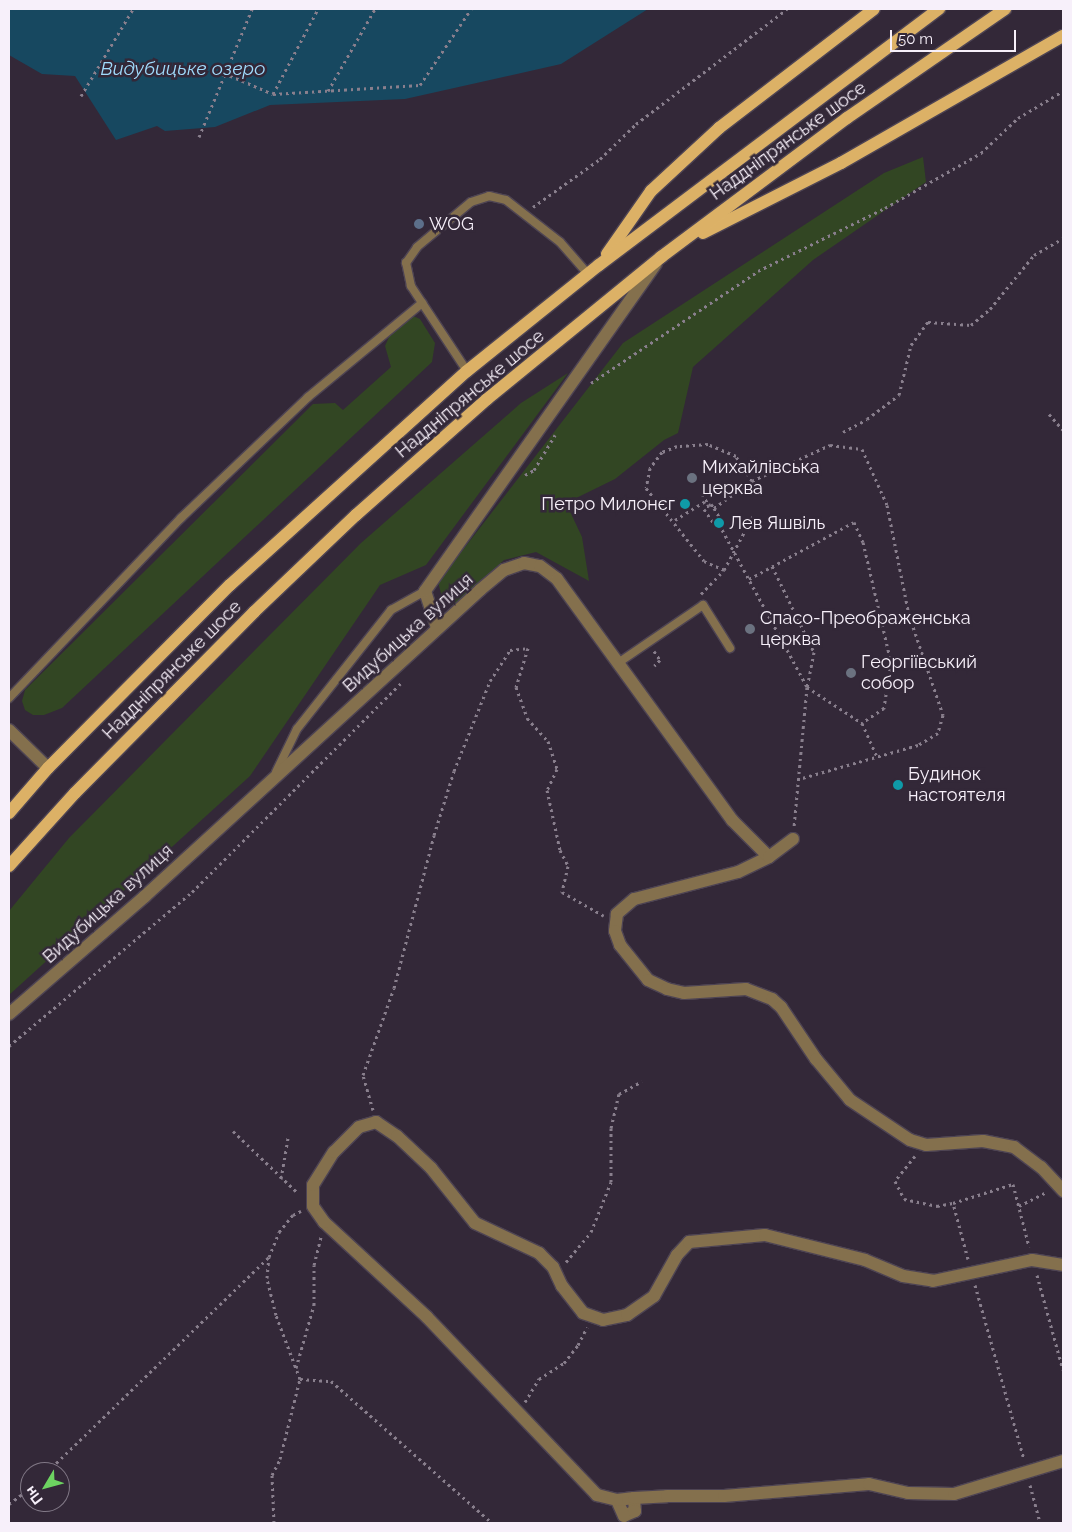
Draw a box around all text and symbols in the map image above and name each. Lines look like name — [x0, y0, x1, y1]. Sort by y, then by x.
scale bar — [892, 20, 1018, 52]
text: 50 m — [898, 30, 933, 48]
water label: Видубицьке озеро — [101, 58, 265, 80]
street label: Наддніпрянське шосе — [706, 77, 870, 205]
place label: WOG — [429, 213, 474, 235]
marker: WOG — [413, 218, 425, 230]
street label: Наддніпрянське шосе — [391, 325, 549, 463]
place label: Михайлівська церква — [702, 457, 820, 499]
marker: Михайлівська церква — [686, 472, 698, 484]
place label: Петро Милонєг — [541, 493, 675, 515]
marker: Петро Милонєг — [679, 498, 691, 510]
place label: Лев Яшвіль — [729, 512, 825, 534]
marker: Лев Яшвіль — [713, 517, 725, 529]
street label: Видубицька вулиця — [339, 569, 477, 697]
street label: Наддніпрянське шосе — [98, 596, 246, 744]
place label: Спасо-Преображенська церква — [760, 608, 971, 650]
marker: Спасо-Преображенська церква — [744, 623, 756, 635]
place label: Георгіївський собор — [861, 652, 977, 694]
marker: Георгіївський собор — [845, 667, 857, 679]
place label: Будинок настоятеля — [908, 764, 1006, 806]
marker: Будинок настоятеля — [892, 779, 904, 791]
street label: Видубицька вулиця — [39, 840, 177, 968]
north arrow — [20, 1462, 70, 1512]
text: Пн — [22, 1483, 46, 1508]

